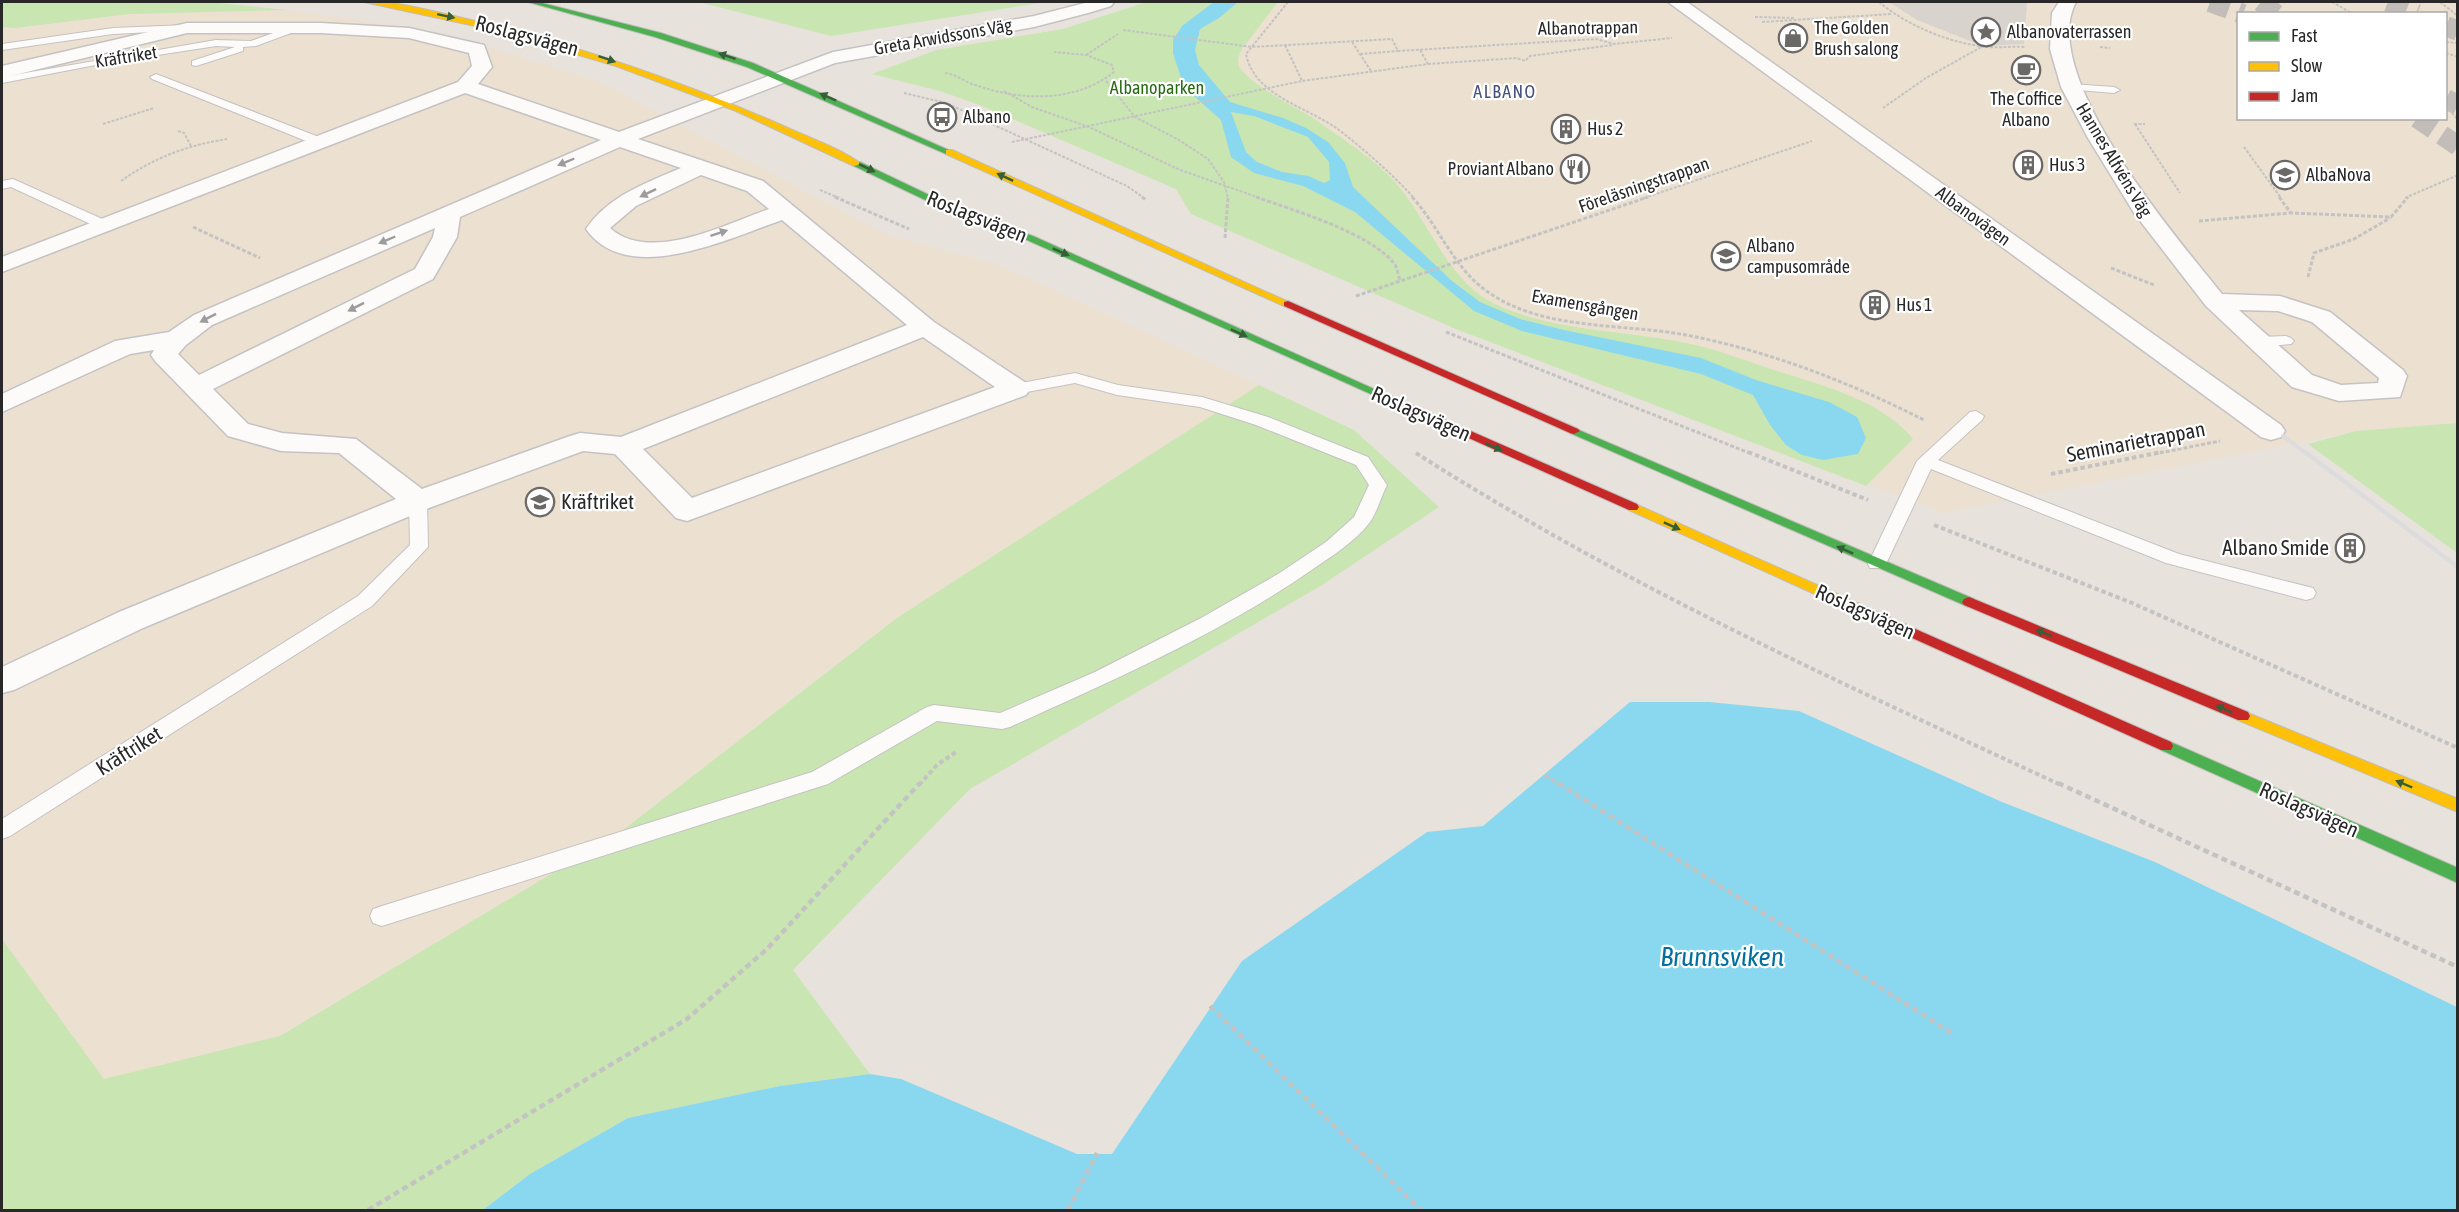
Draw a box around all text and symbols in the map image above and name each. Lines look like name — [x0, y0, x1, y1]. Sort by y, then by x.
street label: Roslagsvägen — [473, 10, 582, 60]
one-way arrow — [437, 12, 456, 21]
legend — [2237, 12, 2447, 120]
street label: Greta Arwidssons Väg — [872, 14, 1014, 59]
street label: Albanotrappan — [1538, 16, 1638, 39]
place icon: Albanovaterrassen — [1970, 16, 2002, 48]
place label: The Golden Brush salong — [1814, 17, 1899, 59]
place label: Albanovaterrassen — [2007, 21, 2132, 42]
shop icon: The Golden Brush salong — [1777, 22, 1809, 54]
text: Fast — [2291, 25, 2318, 46]
street label: Kräftriket — [93, 41, 159, 72]
one-way arrow — [718, 51, 736, 60]
one-way arrow — [598, 54, 616, 64]
cafe icon: The Coffice Albano — [2010, 54, 2042, 86]
text: Slow — [2291, 55, 2322, 76]
park label: Albanoparken — [1110, 77, 1204, 98]
district label: ALBANO — [1473, 81, 1537, 102]
text: Jam — [2291, 85, 2318, 106]
place label: The Coffice Albano — [1990, 88, 2062, 130]
one-way arrow — [818, 92, 836, 102]
street label: Hannes Alfvéns Väg — [2072, 99, 2157, 221]
bus stop icon: Albano — [926, 101, 958, 133]
place label: Albano — [963, 106, 1011, 127]
building icon: Hus 2 — [1550, 113, 1582, 145]
place label: Hus 2 — [1587, 118, 1623, 139]
building icon: Hus 3 — [2012, 149, 2044, 181]
street label: Föreläsningstrappan — [1576, 152, 1712, 217]
restaurant icon: Proviant Albano — [1559, 153, 1591, 185]
place label: Hus 3 — [2049, 154, 2085, 175]
one-way arrow — [557, 158, 574, 167]
place label: Proviant Albano — [1448, 158, 1554, 179]
school or university icon: AlbaNova — [2269, 159, 2301, 191]
one-way arrow — [858, 164, 875, 173]
place label: AlbaNova — [2306, 164, 2371, 185]
one-way arrow — [996, 172, 1014, 182]
street label: Albanovägen — [1932, 181, 2015, 250]
street label: Roslagsvägen — [924, 185, 1031, 247]
one-way arrow — [639, 188, 656, 197]
one-way arrow — [710, 228, 728, 237]
place label: Albano campusområde — [1747, 235, 1850, 277]
one-way arrow — [378, 236, 396, 245]
school or university icon: Albano campusområde — [1710, 240, 1742, 272]
one-way arrow — [1053, 248, 1070, 257]
street label: Examensgången — [1530, 285, 1640, 324]
building icon: Hus 1 — [1859, 289, 1891, 321]
place label: Hus 1 — [1896, 294, 1932, 315]
one-way arrow — [347, 302, 365, 312]
one-way arrow — [200, 313, 217, 323]
one-way arrow — [1230, 328, 1248, 338]
street label: Roslagsvägen — [1368, 381, 1475, 446]
street label: Seminarietrappan — [2065, 416, 2207, 466]
one-way arrow — [1485, 442, 1502, 451]
school or university icon: Kräftriket — [524, 486, 556, 518]
place label: Kräftriket — [561, 489, 634, 513]
one-way arrow — [1663, 521, 1681, 531]
building icon: Albano Smide — [2334, 532, 2366, 564]
place label: Albano Smide — [2222, 535, 2329, 559]
one-way arrow — [1836, 545, 1853, 554]
street label: Roslagsvägen — [1812, 579, 1919, 644]
one-way arrow — [2034, 628, 2052, 638]
one-way arrow — [2214, 704, 2232, 714]
street label: Kräftriket — [91, 721, 166, 780]
street label: Roslagsvägen — [2256, 777, 2363, 842]
one-way arrow — [2394, 779, 2412, 789]
water label: Brunnsviken — [1660, 941, 1784, 972]

